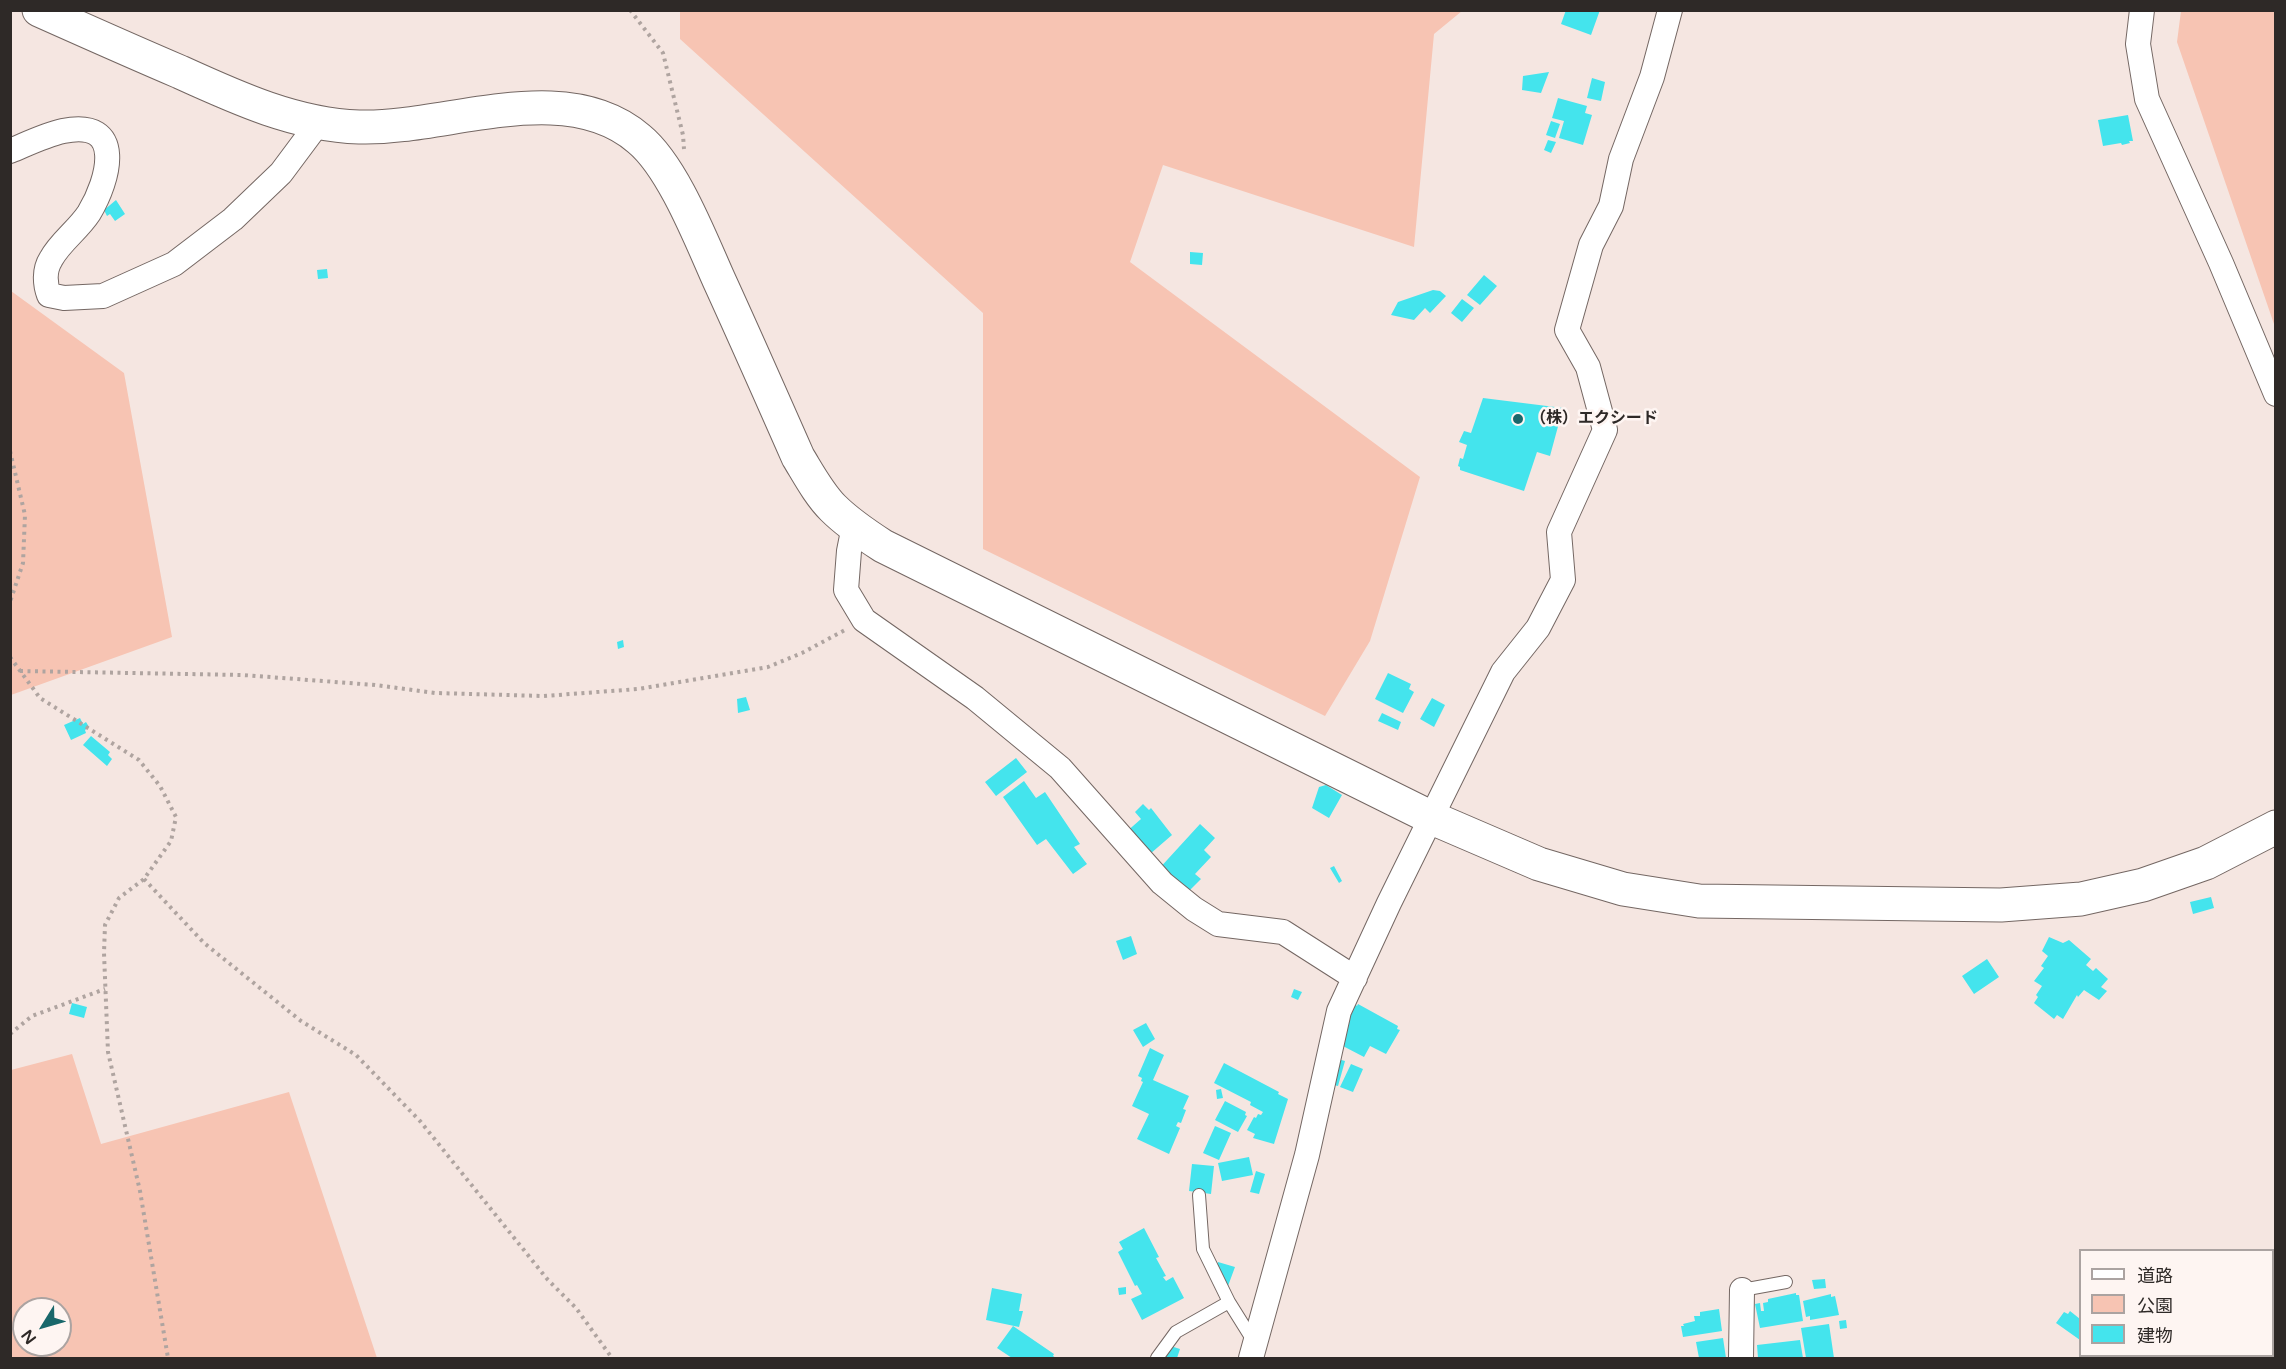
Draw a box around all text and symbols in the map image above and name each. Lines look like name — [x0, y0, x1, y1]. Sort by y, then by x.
place label: （株）エクシード — [1530, 409, 1658, 429]
marker: （株）エクシード — [1511, 412, 1525, 426]
legend — [2079, 1249, 2274, 1357]
text: 道路 — [2137, 1265, 2173, 1287]
text: 公園 — [2137, 1295, 2173, 1317]
north arrow — [12, 1297, 72, 1357]
text: N — [17, 1325, 41, 1348]
text: 建物 — [2137, 1325, 2173, 1347]

